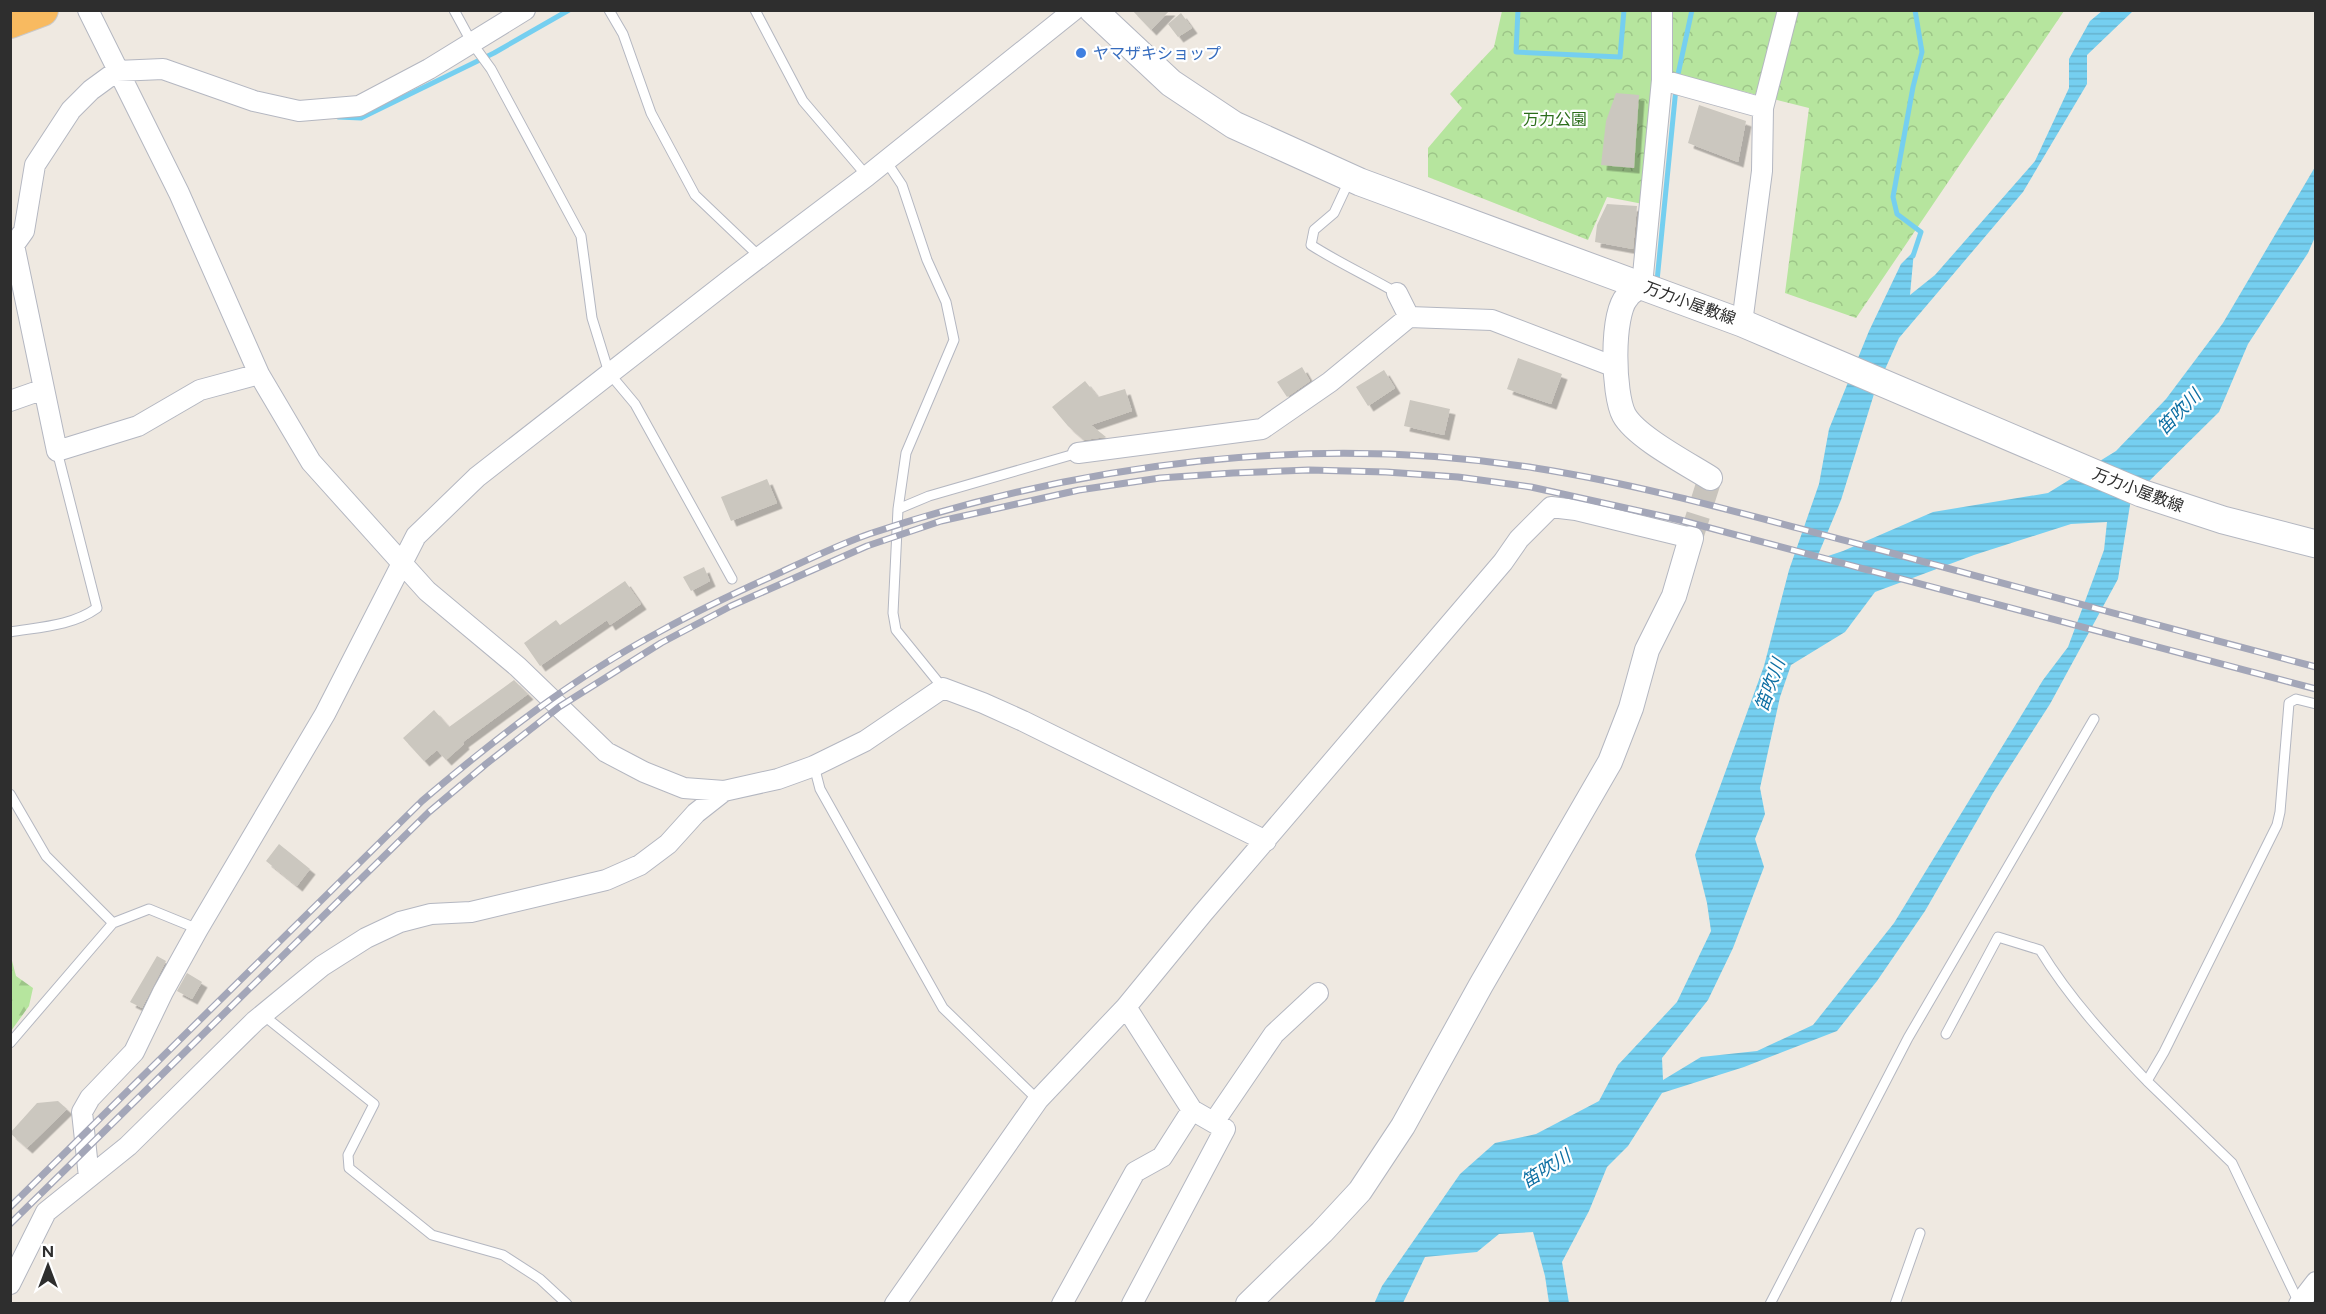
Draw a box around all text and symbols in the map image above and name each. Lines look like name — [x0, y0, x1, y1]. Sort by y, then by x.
place label: ヤマザキショップ — [1093, 44, 1221, 63]
marker: ヤマザキショップ — [1074, 46, 1088, 60]
park label: 万力公園 — [1523, 110, 1587, 129]
street label: 万力小屋敷線 — [1642, 278, 1738, 328]
water label: 笛吹川 — [2152, 383, 2207, 439]
street label: 万力小屋敷線 — [2090, 464, 2186, 516]
water label: 笛吹川 — [1750, 654, 1790, 714]
water label: 笛吹川 — [1517, 1144, 1576, 1193]
north arrow — [18, 1236, 78, 1296]
text: N — [42, 1242, 54, 1261]

